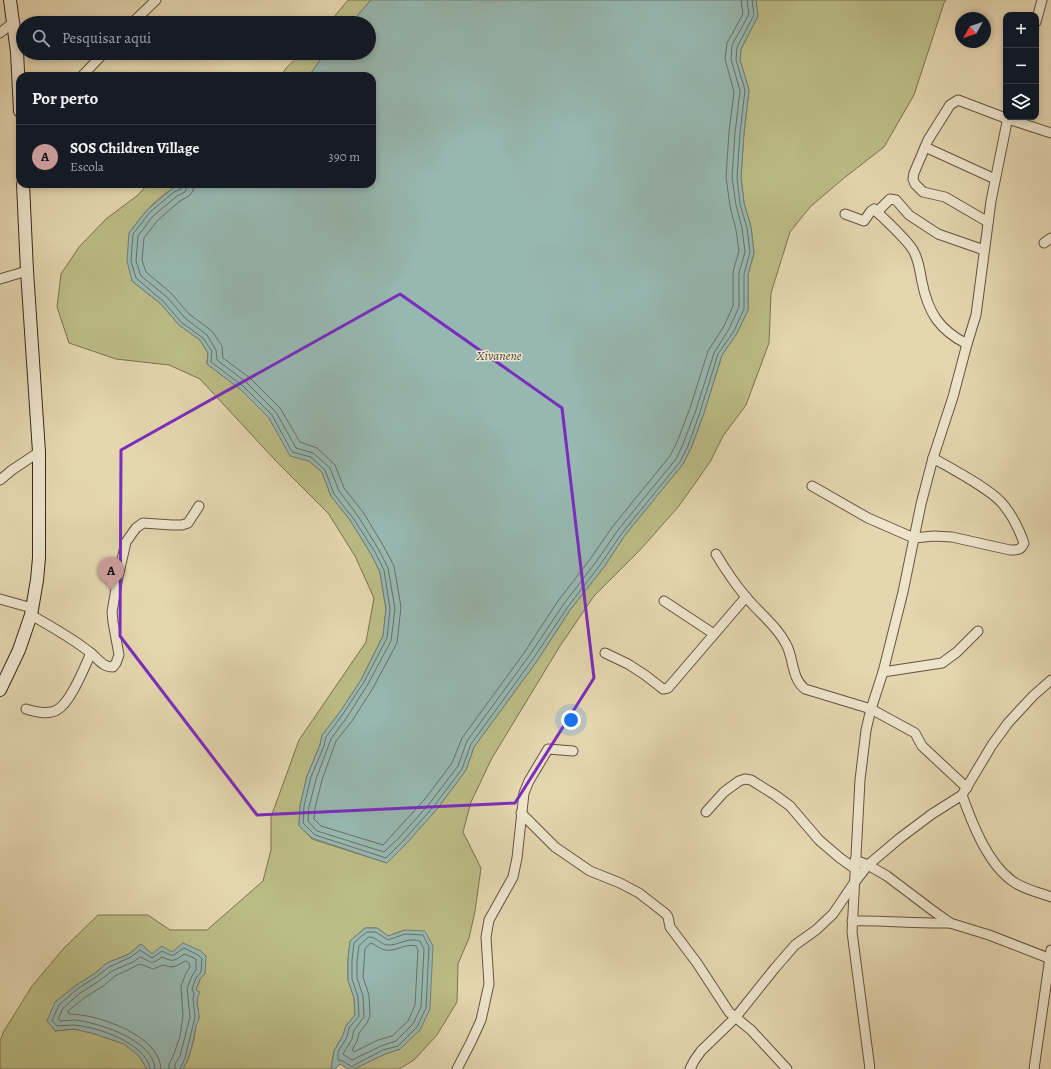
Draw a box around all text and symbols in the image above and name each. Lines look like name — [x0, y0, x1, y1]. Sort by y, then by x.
north arrow — [955, 12, 991, 48]
map controls — [1003, 12, 1039, 120]
button: + — [1003, 12, 1039, 48]
search box — [16, 16, 376, 60]
icon: search — [30, 27, 52, 49]
text: Pesquisar aqui — [62, 28, 151, 48]
button: − — [1003, 48, 1039, 84]
button: layers — [1003, 84, 1039, 120]
text: Por perto — [32, 87, 98, 110]
text: SOS Children Village — [70, 138, 199, 158]
text: A — [41, 148, 49, 165]
text: 390 m — [328, 148, 360, 165]
text: Escola — [70, 158, 104, 175]
water label: Xivanene — [475, 347, 522, 364]
pin: A — [98, 557, 124, 590]
your location — [561, 710, 581, 730]

